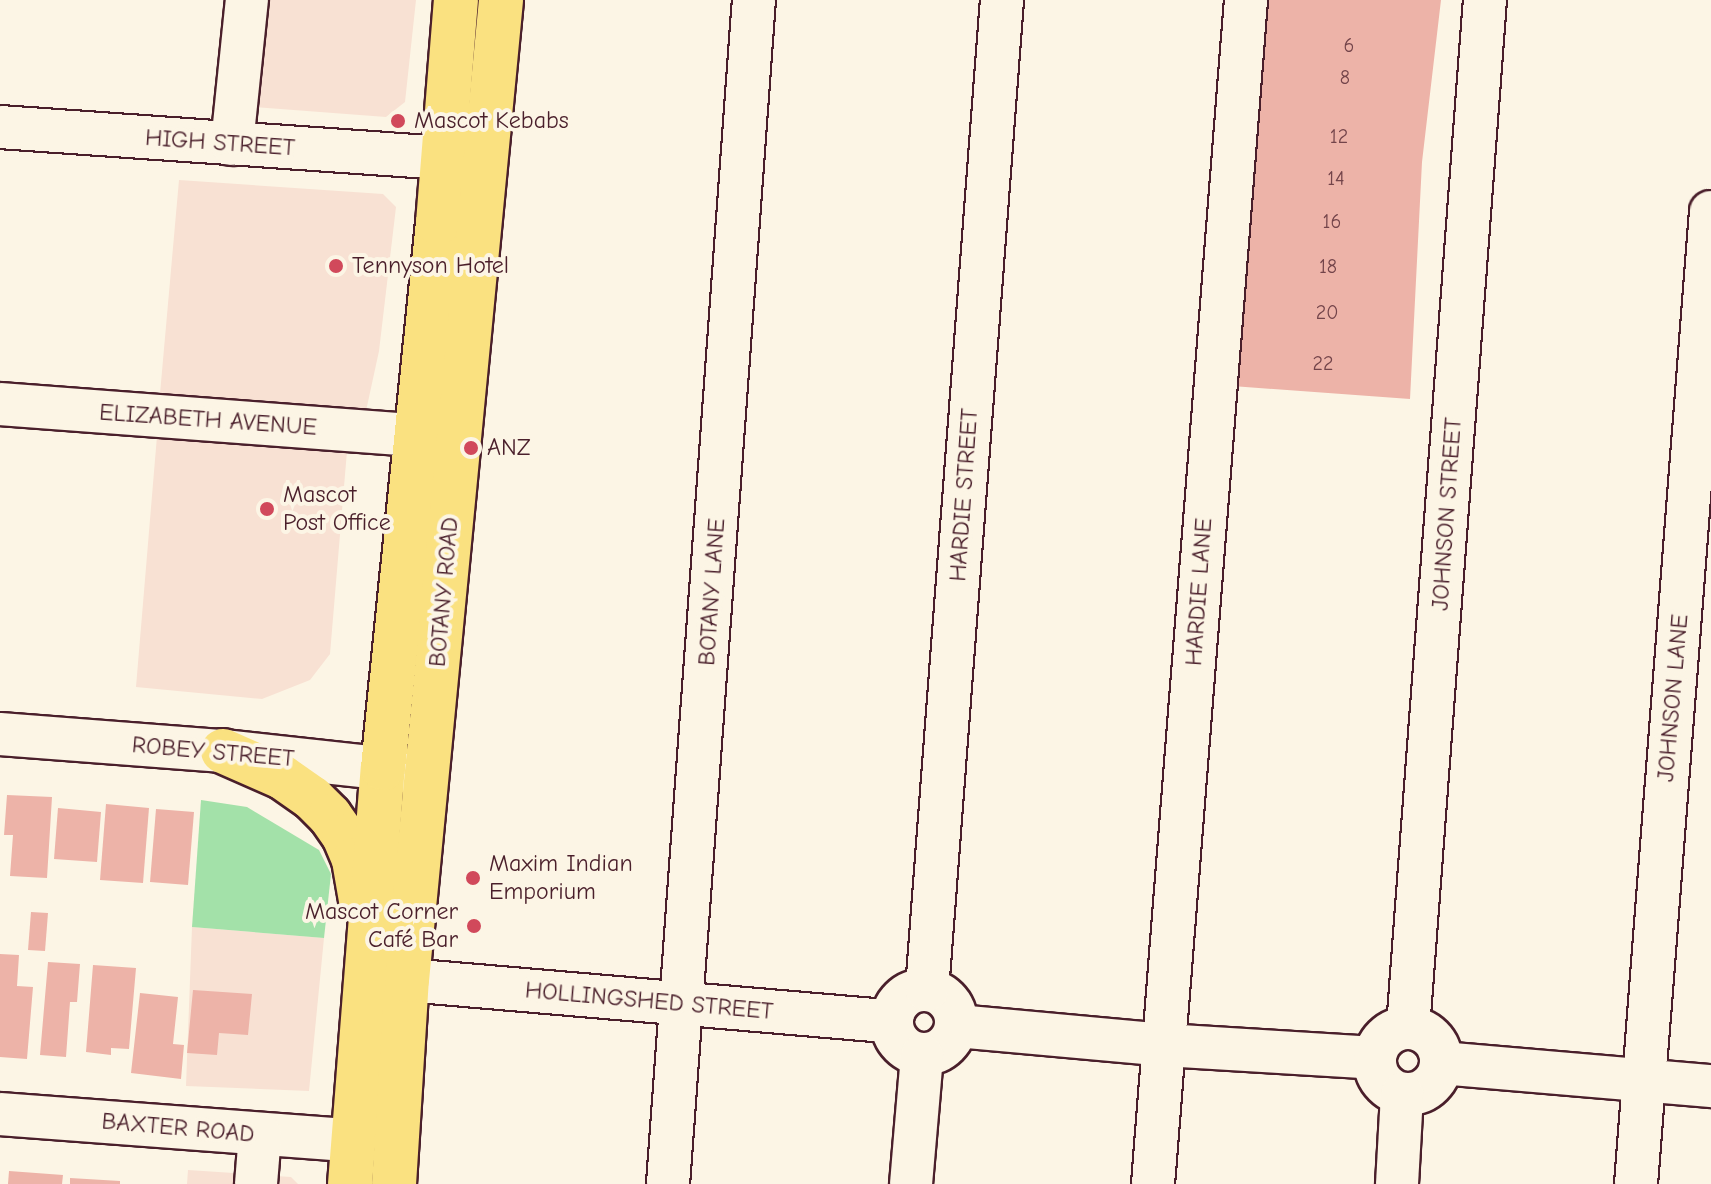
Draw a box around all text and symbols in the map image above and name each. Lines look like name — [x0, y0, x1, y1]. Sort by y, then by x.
house number: 6 — [1344, 33, 1354, 57]
house number: 8 — [1340, 65, 1350, 89]
place label: Mascot Kebabs — [414, 107, 569, 135]
marker: Mascot Kebabs — [389, 112, 407, 130]
street label: HIGH STREET — [144, 123, 296, 163]
house number: 12 — [1330, 124, 1348, 148]
house number: 14 — [1327, 166, 1345, 190]
house number: 16 — [1323, 209, 1341, 233]
place label: Tennyson Hotel — [352, 252, 509, 280]
house number: 18 — [1319, 254, 1337, 278]
marker: Tennyson Hotel — [327, 257, 345, 275]
house number: 20 — [1316, 300, 1338, 324]
house number: 22 — [1313, 351, 1333, 375]
street label: ELIZABETH AVENUE — [98, 398, 318, 442]
street label: HARDIE STREET — [944, 407, 984, 583]
street label: JOHNSON STREET — [1426, 416, 1468, 612]
place label: ANZ — [487, 434, 531, 462]
marker: ANZ — [462, 439, 480, 457]
place label: Mascot Post Office — [283, 481, 391, 537]
marker: Mascot Post Office — [258, 500, 276, 518]
street label: BOTANY ROAD — [423, 516, 465, 668]
street label: BOTANY LANE — [692, 517, 732, 667]
street label: HARDIE LANE — [1179, 517, 1219, 667]
street label: JOHNSON LANE — [1651, 613, 1695, 783]
street label: ROBEY STREET — [131, 731, 295, 773]
place label: Maxim Indian Emporium — [489, 850, 633, 906]
marker: Maxim Indian Emporium — [464, 869, 482, 887]
place label: Mascot Corner Café Bar — [305, 898, 458, 954]
marker: Mascot Corner Café Bar — [465, 917, 483, 935]
street label: HOLLINGSHED STREET — [524, 976, 774, 1026]
street label: BAXTER ROAD — [100, 1107, 256, 1149]

